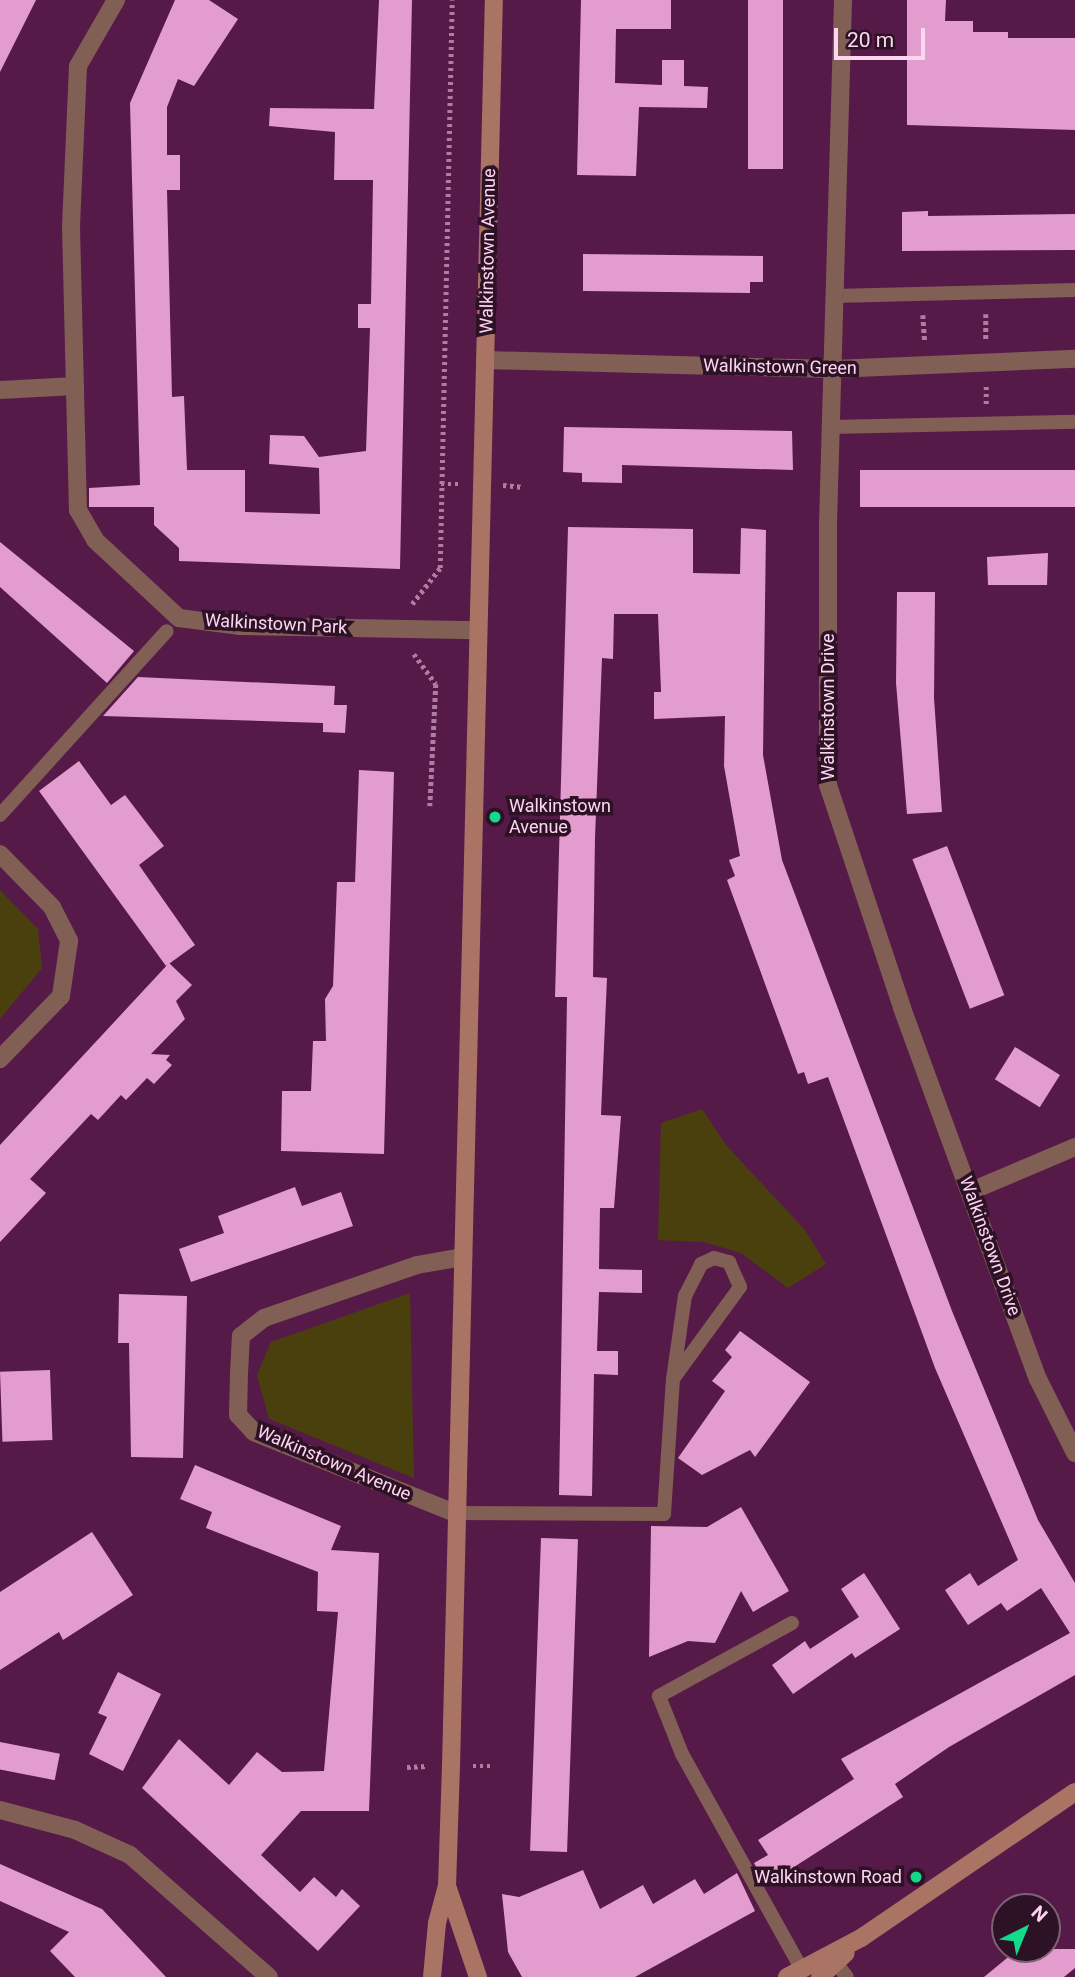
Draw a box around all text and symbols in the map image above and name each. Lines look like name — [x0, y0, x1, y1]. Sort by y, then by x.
scale bar — [837, 14, 928, 58]
text: 20 m — [847, 28, 894, 52]
street label: Walkinstown Avenue — [476, 168, 500, 334]
street label: Walkinstown Green — [703, 355, 857, 379]
street label: Walkinstown Park — [204, 609, 348, 639]
street label: Walkinstown Drive — [817, 634, 839, 780]
place label: Walkinstown Avenue — [509, 796, 611, 838]
marker: Walkinstown Avenue — [487, 809, 503, 825]
street label: Walkinstown Drive — [955, 1173, 1025, 1319]
street label: Walkinstown Avenue — [254, 1421, 414, 1505]
place label: Walkinstown Road — [754, 1866, 902, 1888]
marker: Walkinstown Road — [908, 1869, 924, 1885]
north arrow — [991, 1893, 1061, 1963]
text: N — [1027, 1901, 1052, 1927]

